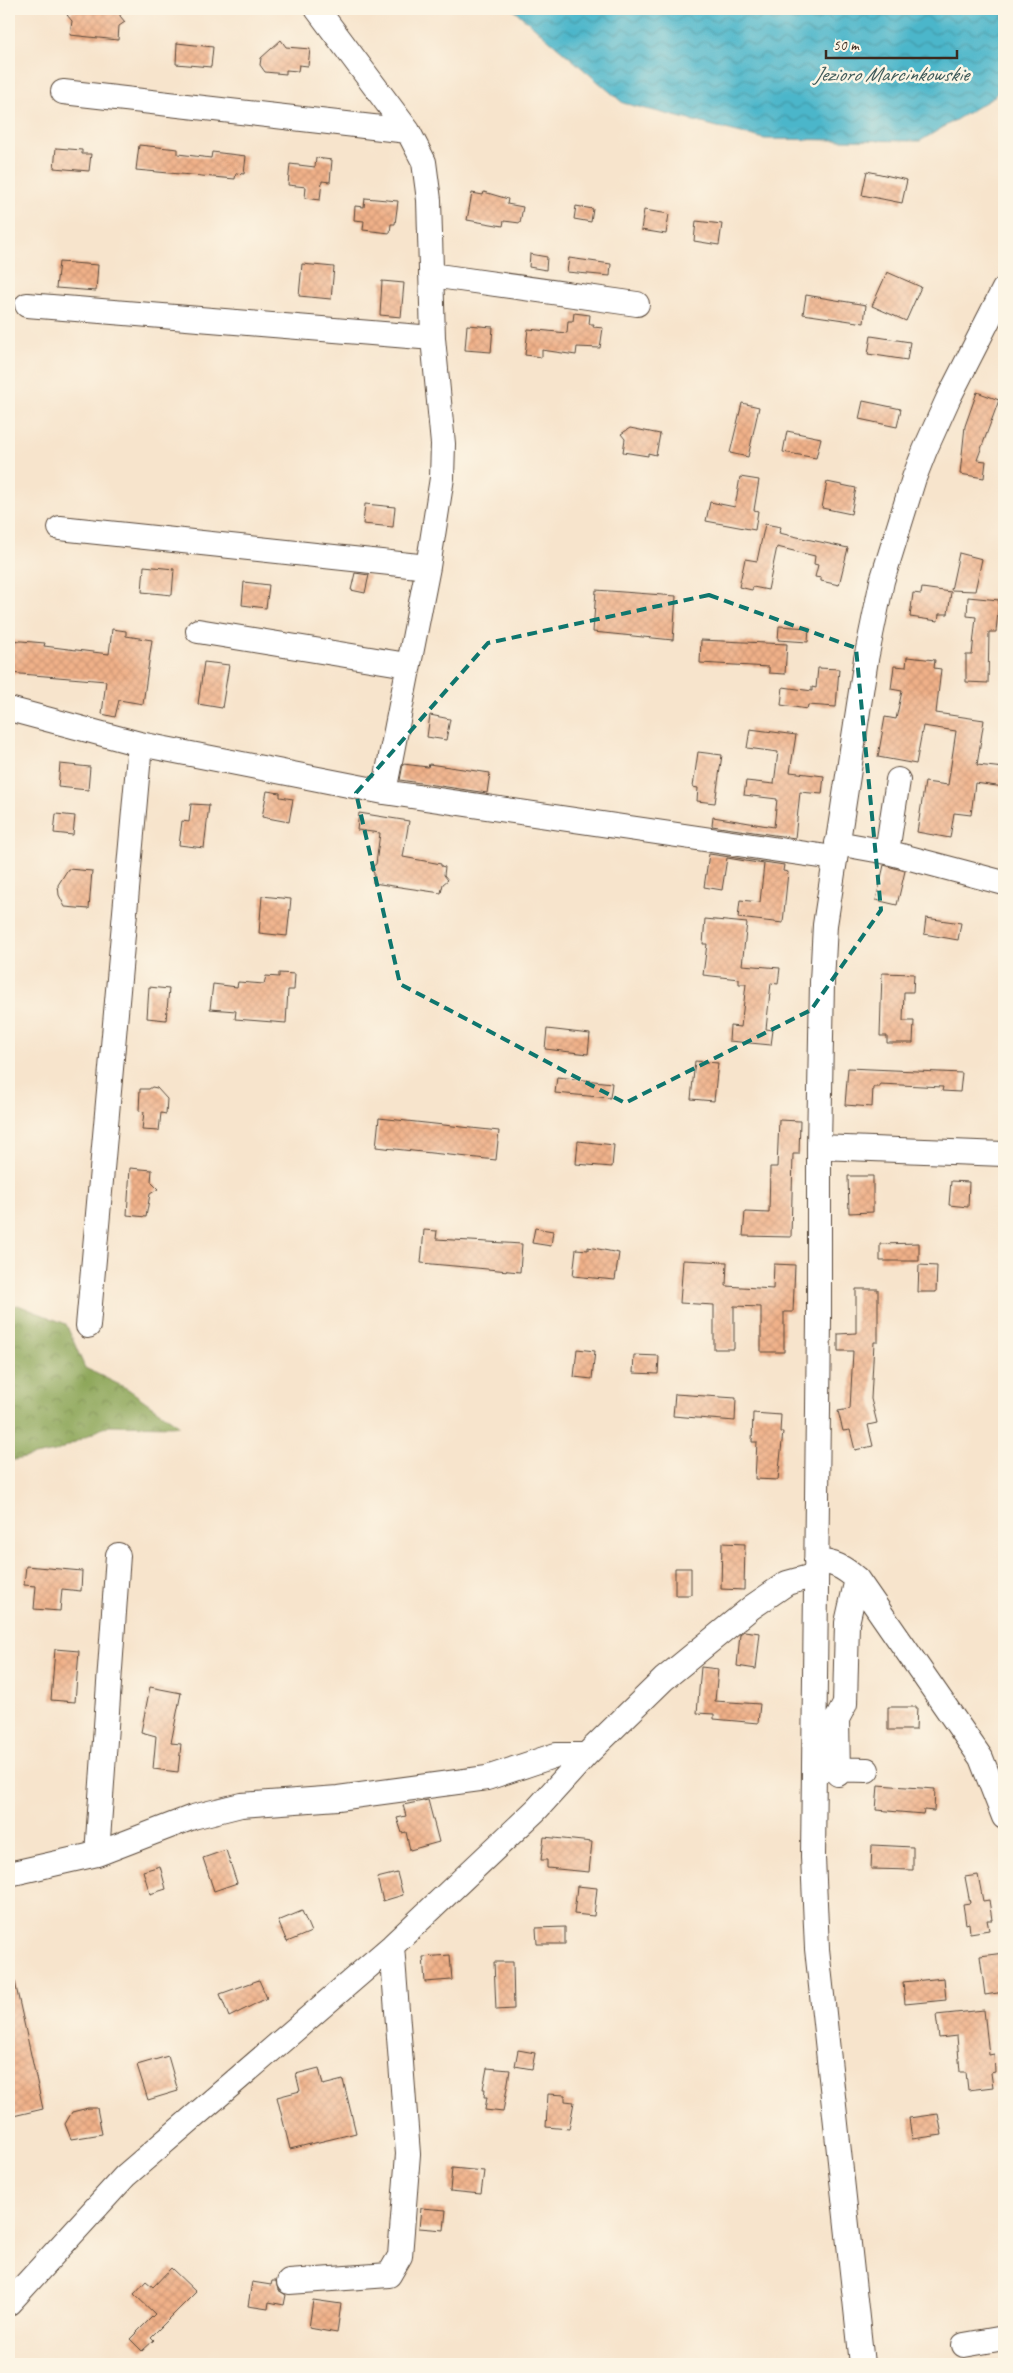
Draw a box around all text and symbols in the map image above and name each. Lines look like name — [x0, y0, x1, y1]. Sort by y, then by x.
scale bar — [826, 28, 957, 60]
text: 50 m — [833, 36, 860, 55]
water label: Jezioro Marcinkowskie — [812, 61, 971, 87]

